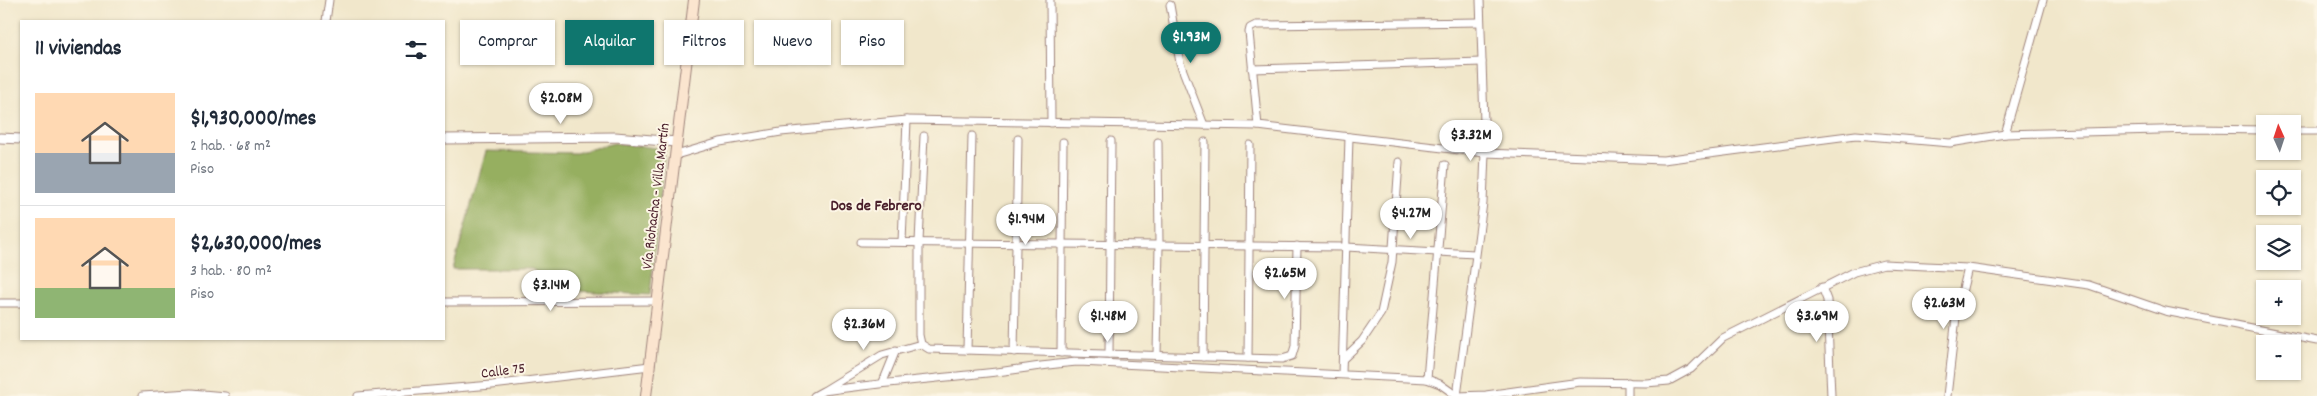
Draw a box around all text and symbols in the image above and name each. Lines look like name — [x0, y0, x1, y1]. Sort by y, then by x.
chip: Comprar — [460, 20, 555, 65]
chip: Alquilar — [565, 20, 654, 65]
chip: Filtros — [664, 20, 744, 65]
chip: Nuevo — [754, 20, 831, 65]
chip: Piso — [841, 20, 904, 65]
pin: $1.93M — [1150, 22, 1232, 64]
text: $1.93M — [1172, 26, 1210, 49]
text: 11 viviendas — [35, 35, 122, 65]
icon: filters — [402, 36, 430, 64]
pin: $2.08M — [520, 82, 602, 125]
text: $2.08M — [540, 87, 582, 110]
text: $1,930,000/mes — [190, 105, 316, 135]
icon: home — [75, 113, 135, 173]
north arrow — [2256, 115, 2301, 160]
map controls — [2256, 115, 2301, 380]
pin: $3.32M — [1430, 120, 1512, 162]
street label: Vía Riohacha - Villa Martín — [637, 122, 677, 271]
text: $3.32M — [1450, 124, 1492, 147]
text: 2 hab. · 68 m² — [190, 135, 271, 158]
text: Piso — [190, 158, 214, 181]
button: locate — [2256, 170, 2301, 215]
district label: Dos de Febrero — [830, 195, 922, 218]
pin: $4.27M — [1370, 198, 1452, 240]
text: $4.27M — [1391, 202, 1431, 225]
pin: $1.94M — [985, 204, 1067, 246]
text: $1.94M — [1007, 208, 1045, 231]
button: layers — [2256, 225, 2301, 270]
text: $2,630,000/mes — [190, 230, 322, 260]
icon: home — [75, 238, 135, 298]
pin: $2.65M — [1244, 258, 1326, 300]
text: 3 hab. · 80 m² — [190, 260, 272, 283]
text: $2.65M — [1264, 262, 1306, 285]
pin: $3.14M — [510, 270, 592, 312]
text: $3.14M — [532, 274, 570, 297]
button: + — [2256, 280, 2301, 325]
text: Piso — [190, 283, 214, 306]
pin: $2.63M — [1903, 288, 1985, 330]
text: $2.63M — [1923, 292, 1965, 315]
pin: $1.48M — [1067, 300, 1149, 343]
pin: $3.69M — [1776, 300, 1858, 343]
text: $1.48M — [1090, 305, 1126, 328]
text: $3.69M — [1796, 305, 1838, 328]
pin: $2.36M — [823, 308, 905, 351]
text: $2.36M — [843, 313, 885, 336]
button: − — [2256, 335, 2301, 380]
street label: Calle 75 — [480, 358, 527, 386]

